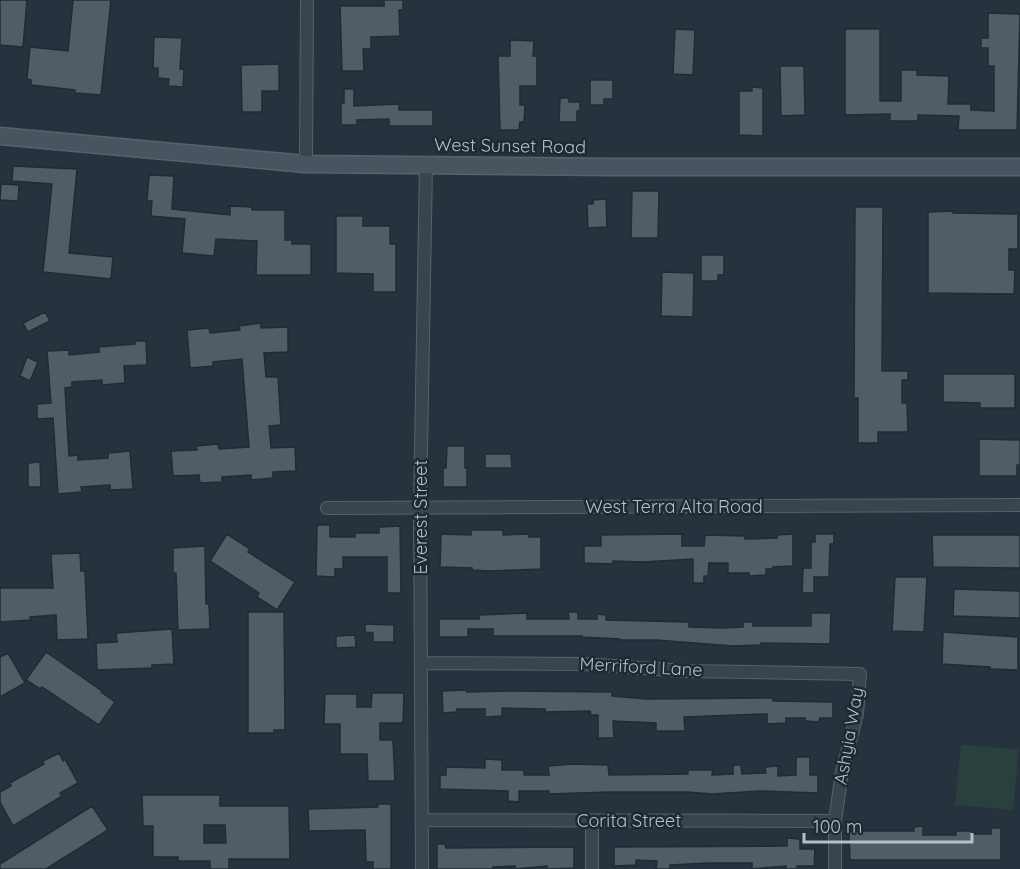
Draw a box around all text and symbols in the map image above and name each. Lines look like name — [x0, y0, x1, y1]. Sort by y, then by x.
street label: West Sunset Road — [434, 133, 586, 158]
street label: Everest Street — [409, 460, 432, 574]
street label: West Terra Alta Road — [585, 495, 763, 518]
street label: Merriford Lane — [579, 652, 703, 681]
street label: Ashyia Way — [829, 685, 868, 786]
scale bar — [804, 806, 972, 844]
street label: Corita Street — [577, 809, 681, 832]
text: 100 m — [813, 815, 862, 838]

